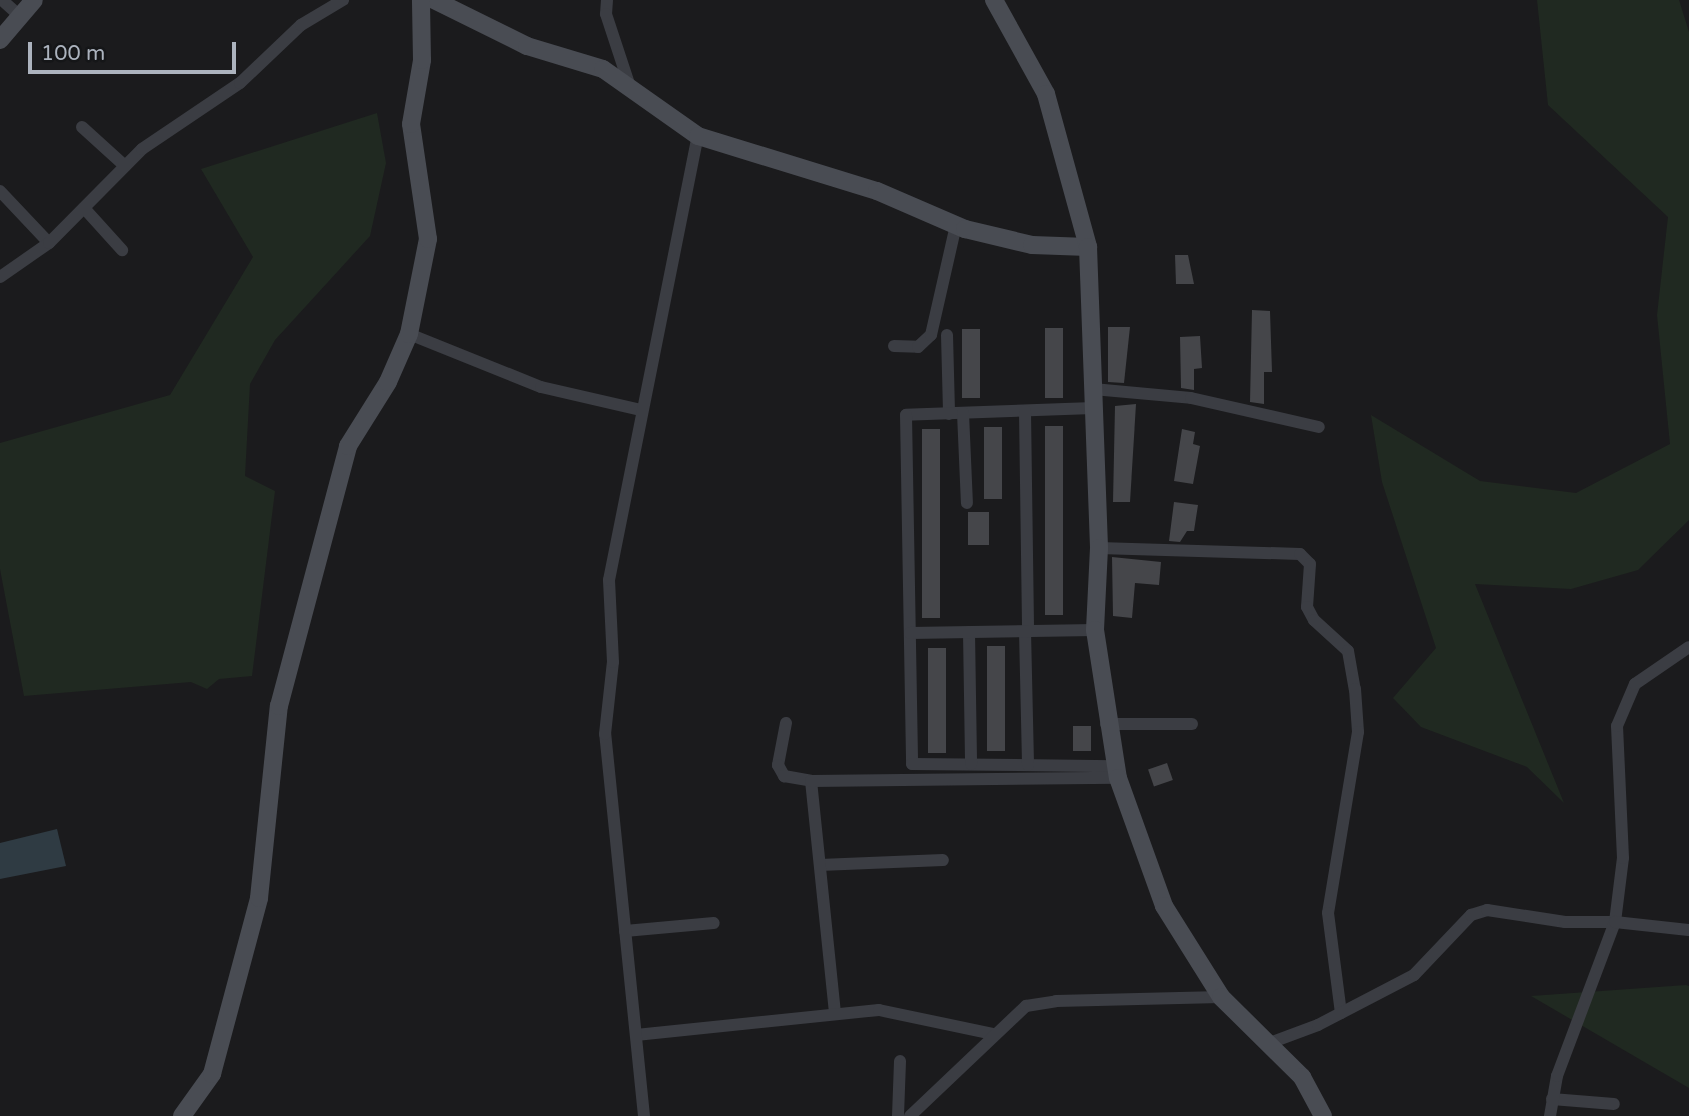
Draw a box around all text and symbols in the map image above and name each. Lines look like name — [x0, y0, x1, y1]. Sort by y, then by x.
scale bar — [32, 28, 240, 72]
text: 100 m — [41, 41, 105, 66]

